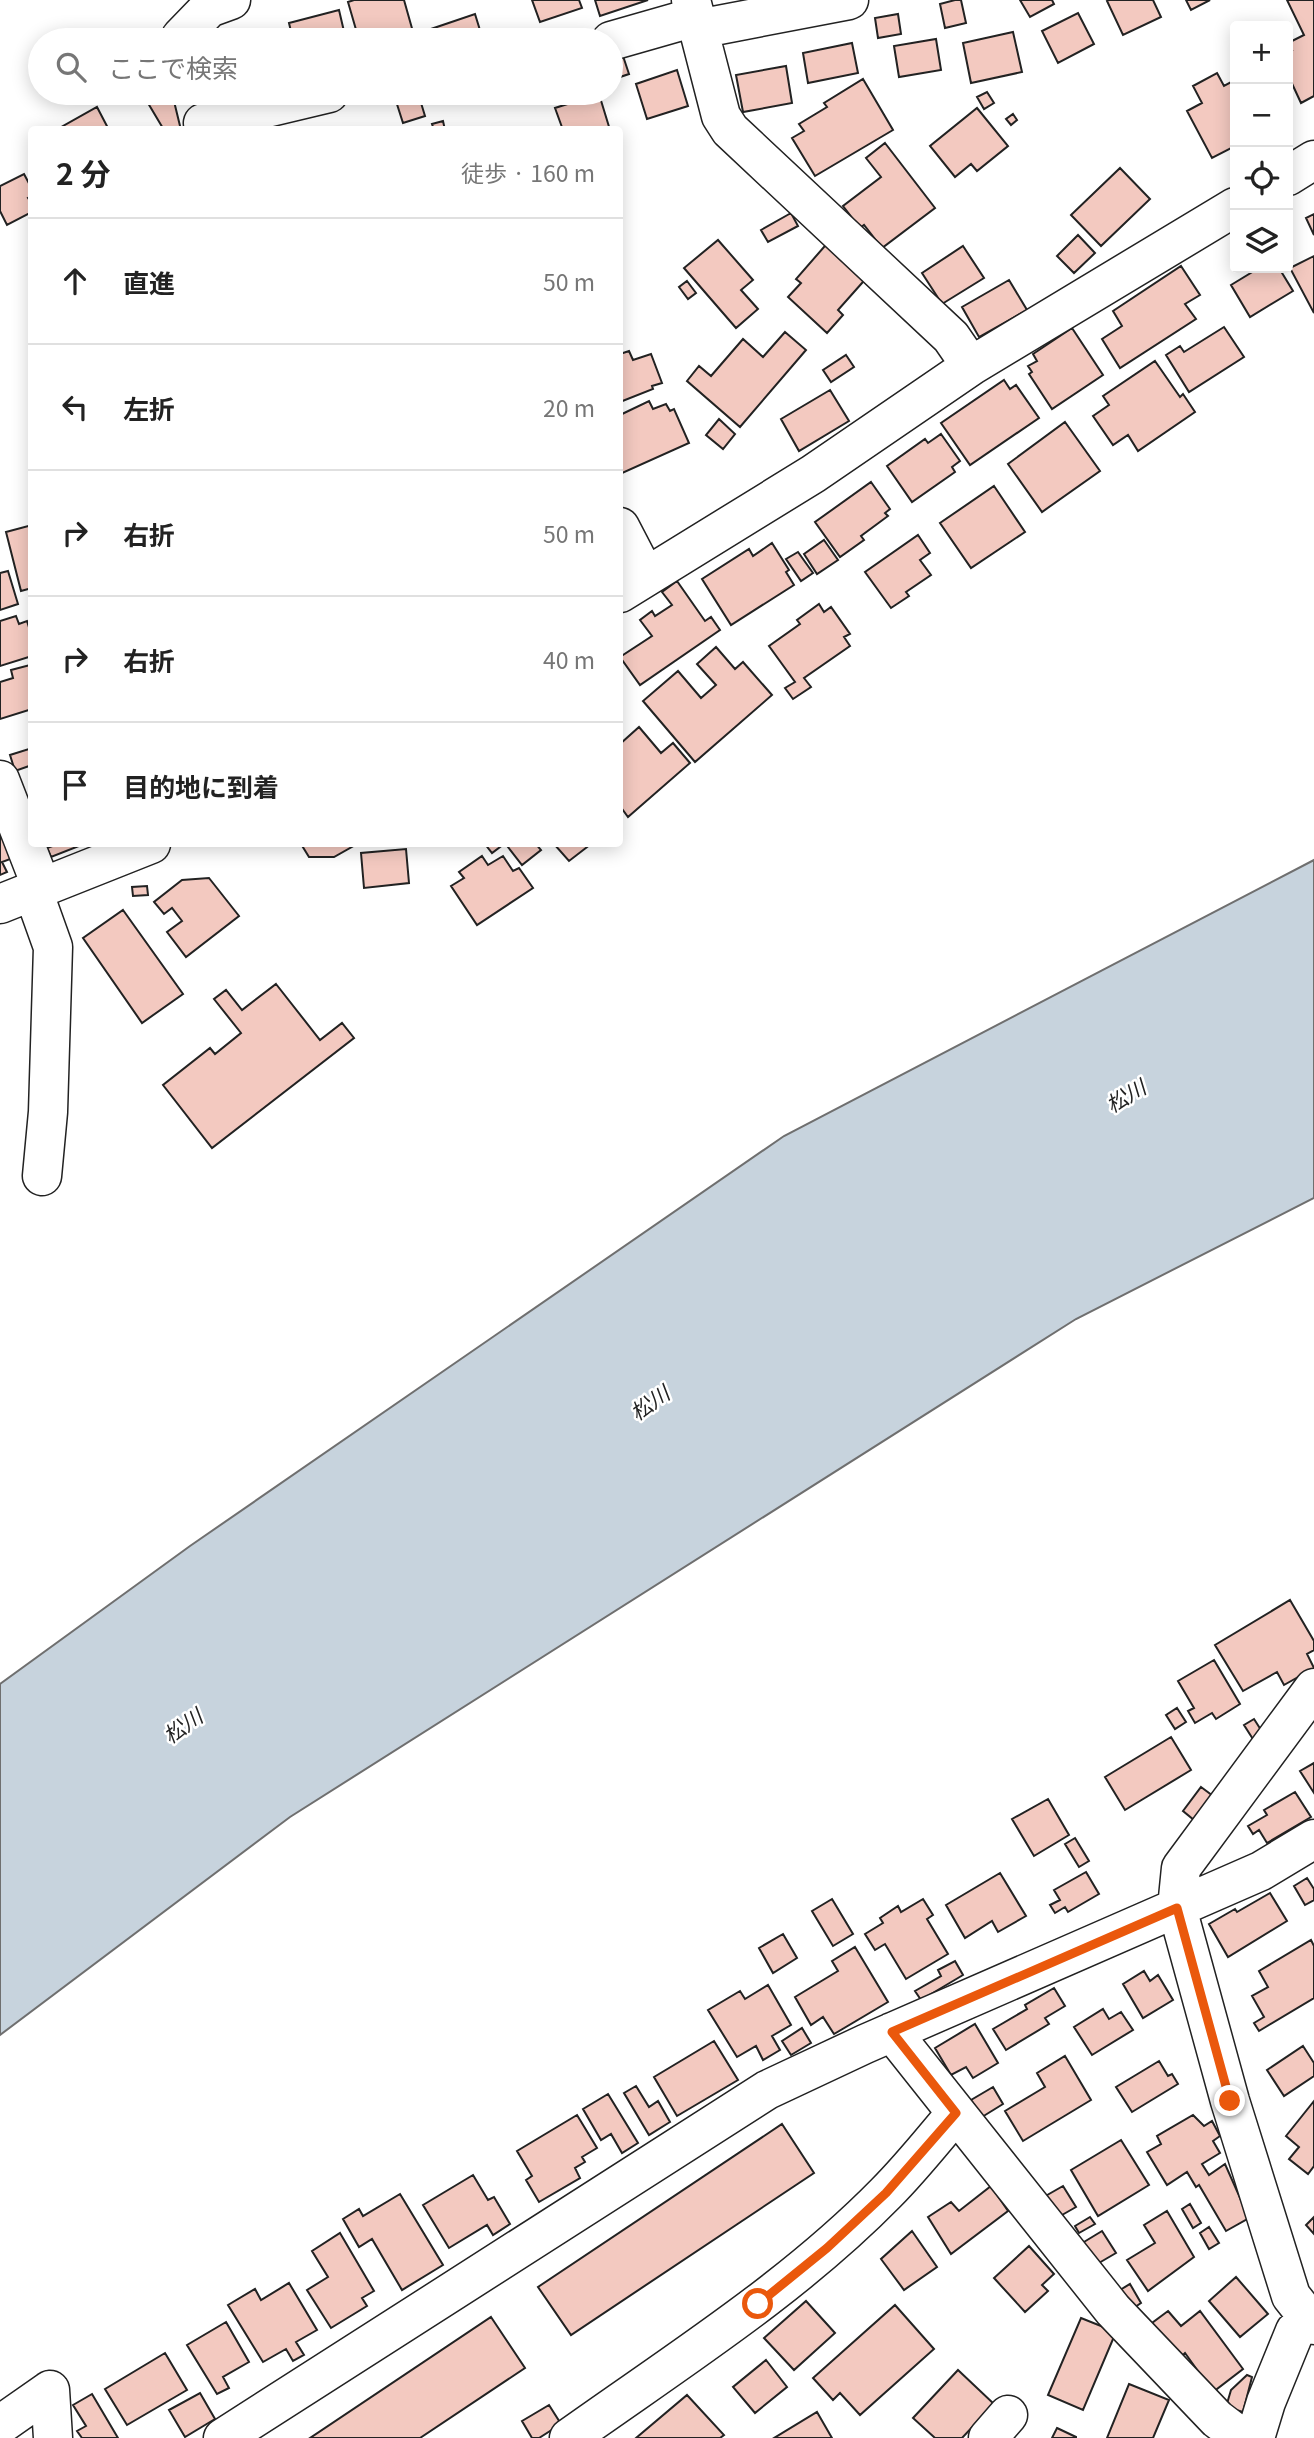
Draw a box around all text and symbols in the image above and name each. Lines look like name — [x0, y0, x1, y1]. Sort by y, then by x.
map controls — [1230, 21, 1293, 273]
button: + — [1230, 21, 1293, 84]
search box — [28, 28, 623, 105]
icon: search — [52, 48, 90, 86]
text: ここで検索 — [108, 48, 238, 85]
button: − — [1230, 84, 1293, 147]
button: locate — [1230, 147, 1293, 210]
text: 2 分 — [56, 150, 111, 194]
text: 徒歩 · 160 m — [461, 155, 595, 189]
button: layers — [1230, 210, 1293, 273]
icon: ahead — [56, 262, 94, 300]
text: 直進 — [123, 263, 175, 300]
text: 50 m — [543, 264, 595, 298]
icon: left — [56, 388, 94, 426]
text: 左折 — [123, 389, 175, 426]
text: 20 m — [543, 390, 595, 424]
icon: right — [56, 514, 94, 552]
text: 右折 — [123, 515, 175, 552]
text: 50 m — [543, 516, 595, 550]
icon: right — [56, 640, 94, 678]
text: 右折 — [123, 641, 175, 678]
text: 40 m — [543, 642, 595, 676]
icon: arrive — [56, 766, 94, 804]
text: 目的地に到着 — [123, 767, 279, 804]
water label: 松川 — [1099, 1070, 1152, 1119]
water label: 松川 — [623, 1377, 676, 1426]
water label: 松川 — [156, 1700, 209, 1749]
route end — [1214, 2085, 1245, 2116]
route start — [742, 2288, 773, 2319]

